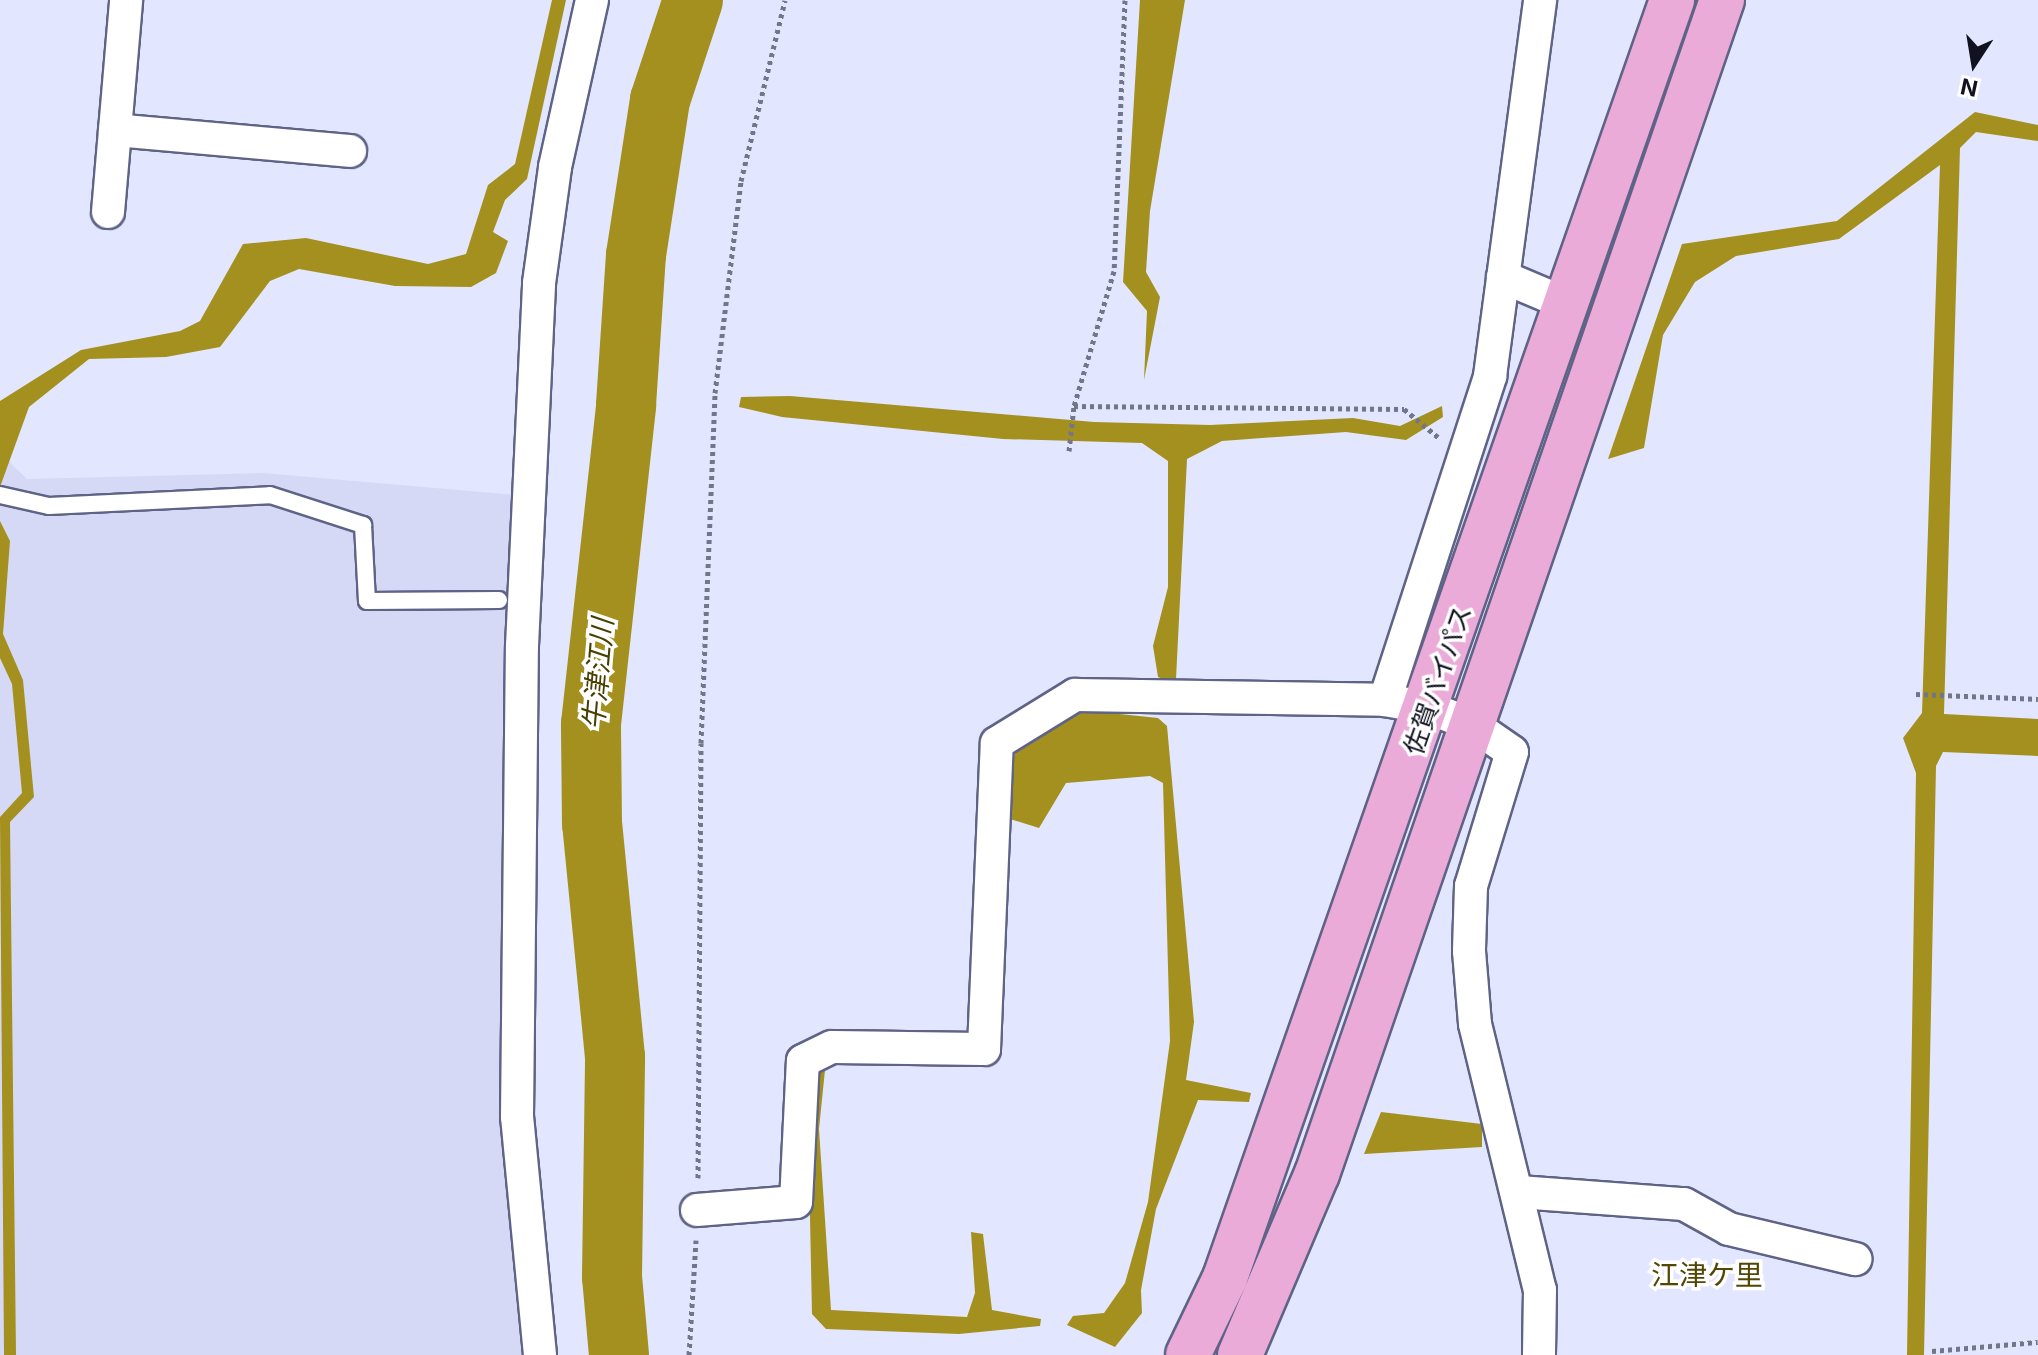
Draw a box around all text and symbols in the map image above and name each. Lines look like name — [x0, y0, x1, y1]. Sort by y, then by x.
north arrow — [1934, 24, 2014, 104]
text: N — [1958, 73, 1980, 102]
street label: 佐賀バイパス — [1398, 601, 1478, 759]
water label: 牛津江川 — [576, 617, 620, 731]
district label: 江津ケ里 — [1651, 1258, 1763, 1292]

